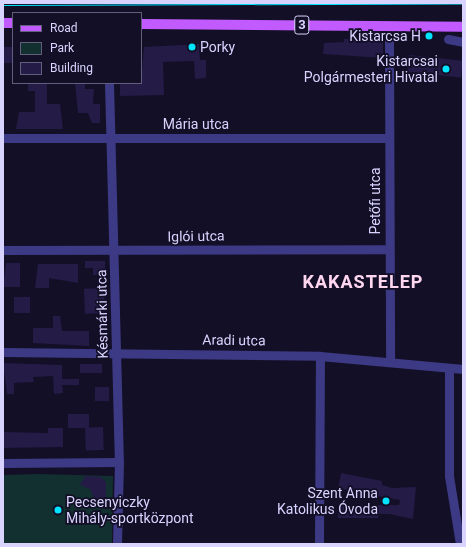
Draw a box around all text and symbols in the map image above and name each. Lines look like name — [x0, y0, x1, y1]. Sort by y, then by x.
legend — [12, 12, 142, 84]
road number: 3 — [294, 14, 310, 36]
text: Road — [50, 21, 78, 35]
place label: Kistarcsa H — [349, 28, 421, 44]
marker: Kistarcsa H — [424, 31, 434, 41]
place label: Porky — [200, 39, 235, 55]
text: Park — [50, 41, 74, 55]
marker: Porky — [187, 42, 197, 52]
place label: Kistarcsai Polgármesteri Hivatal — [304, 53, 438, 86]
text: Building — [50, 61, 93, 75]
marker: Kistarcsai Polgármesteri Hivatal — [441, 64, 451, 74]
street label: Mária utca — [163, 116, 229, 132]
street label: Petőfi utca — [367, 167, 383, 235]
street label: Iglói utca — [167, 227, 225, 245]
street label: Késmárki utca — [93, 269, 111, 359]
district label: KAKASTELEP — [303, 271, 423, 293]
street label: Aradi utca — [202, 331, 266, 349]
place label: Szent Anna Katolikus Óvoda — [277, 485, 378, 518]
place label: Pecsenyiczky Mihály-sportközpont — [66, 494, 194, 526]
marker: Szent Anna Katolikus Óvoda — [381, 496, 391, 506]
marker: Pecsenyiczky Mihály-sportközpont — [53, 505, 63, 515]

